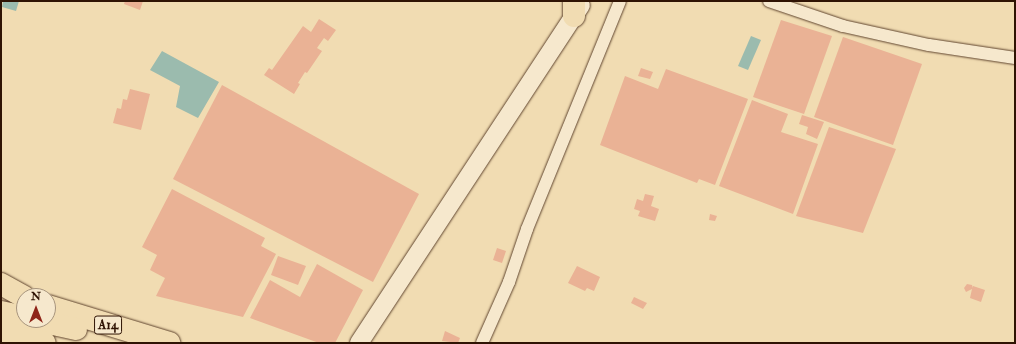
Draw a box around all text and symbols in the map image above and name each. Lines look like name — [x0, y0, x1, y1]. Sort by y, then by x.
north arrow — [16, 288, 56, 328]
text: N — [31, 290, 41, 303]
road number: A14 — [94, 314, 122, 336]

